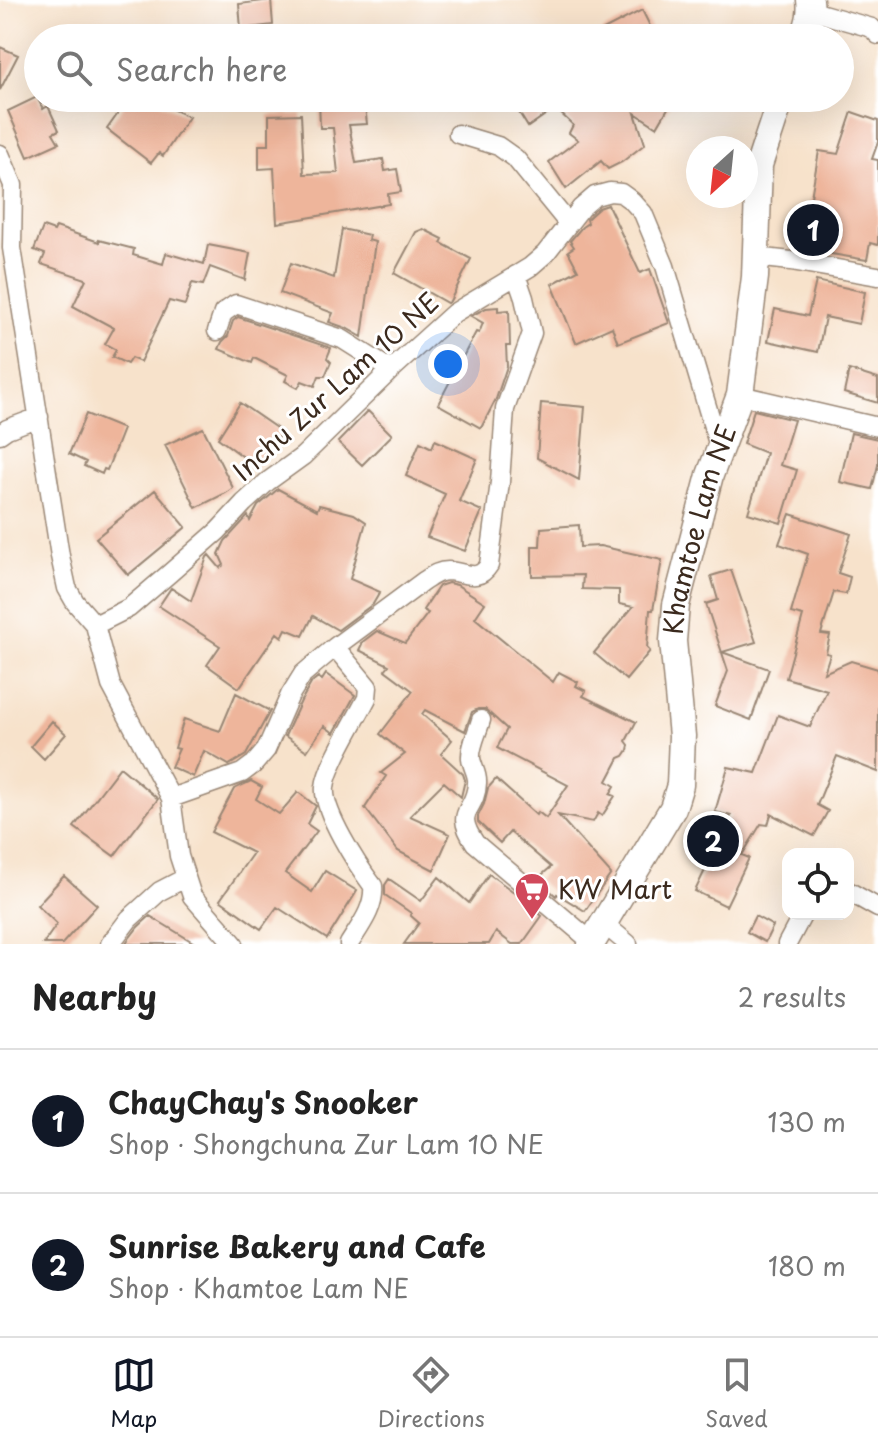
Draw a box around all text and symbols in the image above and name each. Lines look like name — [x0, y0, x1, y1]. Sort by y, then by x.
search box — [24, 24, 854, 112]
icon: search — [52, 46, 96, 90]
text: Search here — [116, 46, 288, 91]
north arrow — [686, 136, 758, 208]
pin: 1 — [787, 200, 839, 260]
street label: Inchu Zur Lam 10 NE — [223, 282, 447, 489]
your location — [428, 344, 468, 384]
street label: Khamtoe Lam NE — [653, 419, 745, 636]
pin: 2 — [687, 811, 739, 871]
map controls — [782, 848, 854, 920]
button: locate — [782, 848, 854, 920]
place label: KW Mart — [558, 869, 672, 908]
supermarket icon: KW Mart — [513, 871, 551, 921]
text: Nearby — [32, 970, 157, 1022]
text: 2 results — [738, 977, 846, 1016]
text: ChayChay's Snooker — [108, 1079, 418, 1124]
text: 1 — [52, 1102, 64, 1141]
text: 130 m — [767, 1102, 846, 1141]
text: Shop · Shongchuna Zur Lam 10 NE — [108, 1124, 544, 1163]
text: Sunrise Bakery and Cafe — [108, 1223, 486, 1268]
text: 2 — [49, 1246, 67, 1285]
text: 180 m — [768, 1246, 846, 1285]
text: Shop · Khamtoe Lam NE — [108, 1268, 409, 1307]
tab: Map — [110, 1353, 157, 1434]
tab: Directions — [378, 1353, 485, 1434]
tab: Saved — [705, 1353, 768, 1434]

